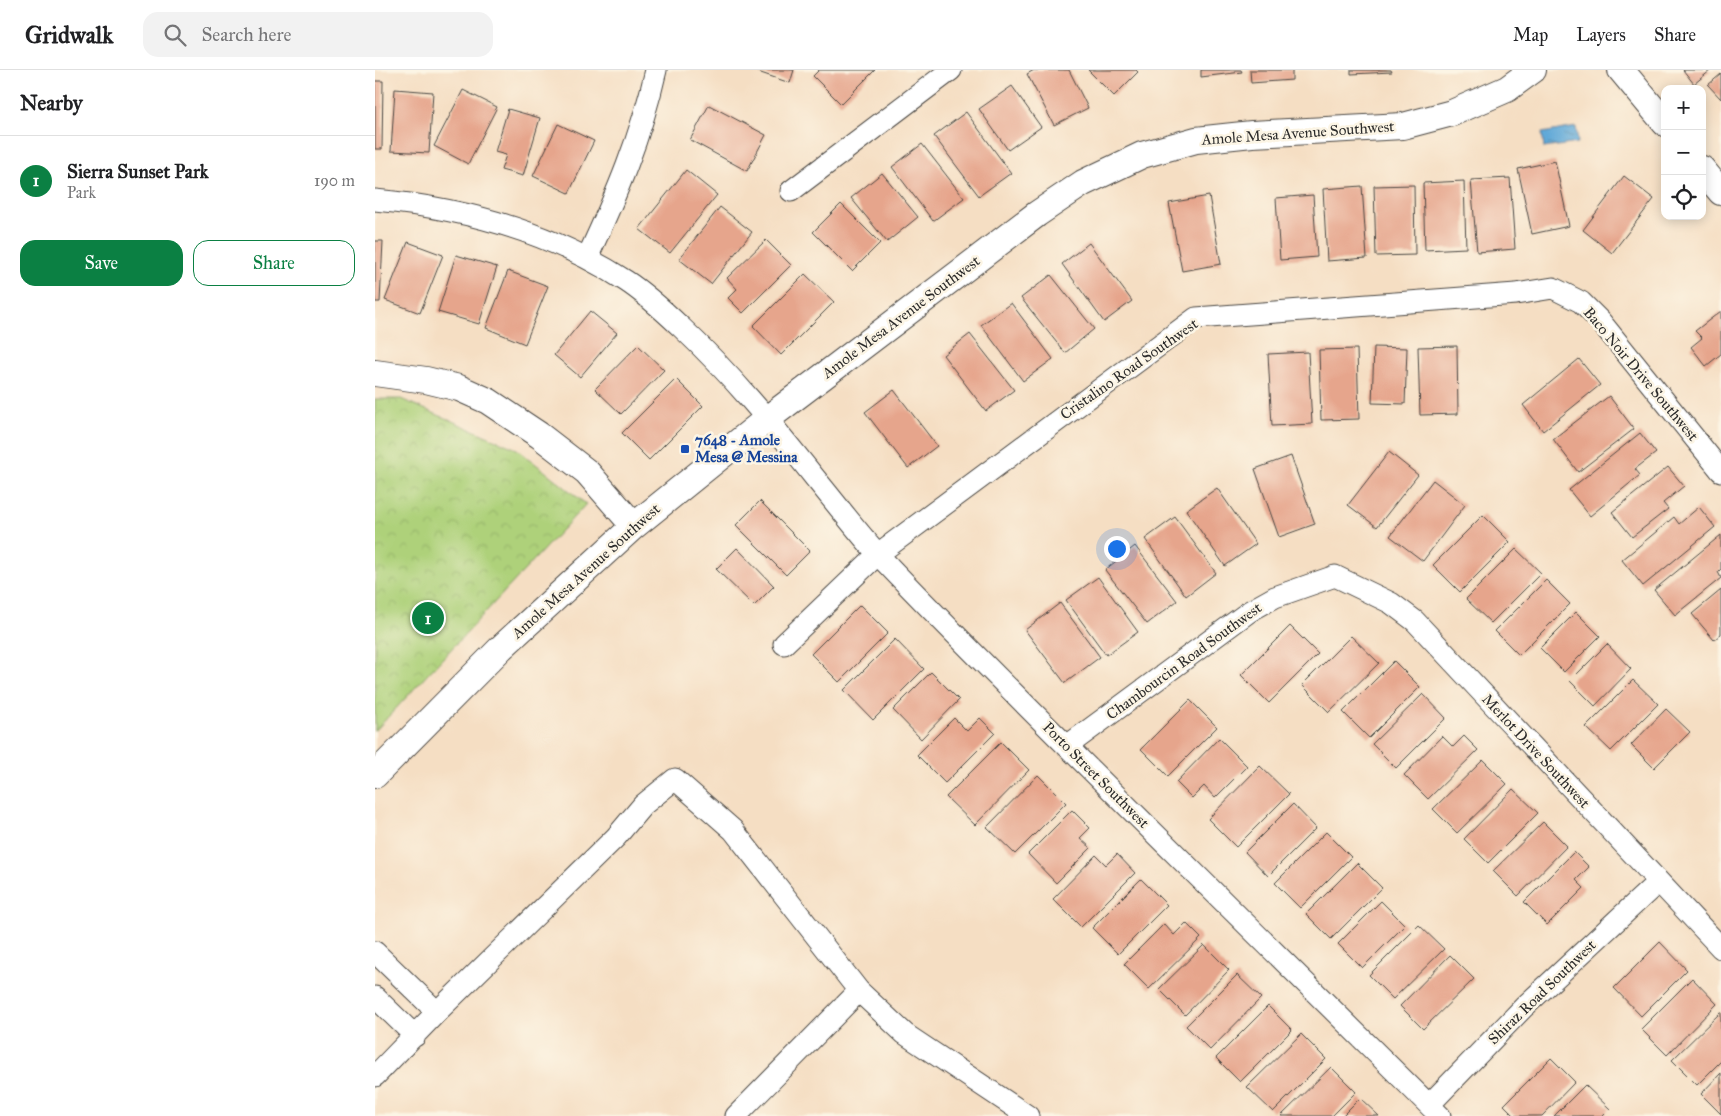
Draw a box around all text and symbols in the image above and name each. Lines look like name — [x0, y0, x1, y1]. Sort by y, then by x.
search box — [143, 12, 493, 57]
text: Gridwalk — [25, 20, 113, 50]
icon: search — [161, 21, 189, 49]
text: Search here — [201, 23, 291, 46]
text: Map — [1513, 24, 1548, 46]
text: Layers — [1576, 24, 1626, 46]
text: Share — [1654, 24, 1696, 46]
map controls — [1661, 85, 1706, 220]
button: + — [1661, 85, 1706, 130]
text: Nearby — [20, 90, 83, 116]
street label: Amole Mesa Avenue Southwest — [1200, 117, 1396, 149]
button: − — [1661, 130, 1706, 175]
text: Sierra Sunset Park — [67, 160, 209, 183]
text: 1 — [33, 171, 39, 190]
text: 190 m — [314, 171, 355, 190]
button: locate — [1661, 175, 1706, 220]
text: Park — [67, 183, 96, 202]
button: Save — [20, 240, 183, 286]
button: Share — [193, 240, 355, 286]
street label: Amole Mesa Avenue Southwest — [818, 251, 984, 383]
street label: Baco Noir Drive Southwest — [1580, 303, 1703, 445]
street label: Cristalino Road Southwest — [1057, 314, 1202, 423]
place label: 7648 - Amole Mesa @ Messina — [695, 431, 798, 466]
marker: 7648 - Amole Mesa @ Messina — [679, 443, 691, 455]
street label: Amole Mesa Avenue Southwest — [507, 499, 664, 643]
your location — [1104, 536, 1130, 562]
street label: Chambourcin Road Southwest — [1103, 598, 1266, 723]
pin: 1 — [412, 599, 444, 637]
street label: Merlot Drive Southwest — [1478, 690, 1594, 812]
street label: Porto Street Southwest — [1039, 718, 1153, 832]
street label: Shiraz Road Southwest — [1484, 935, 1600, 1048]

